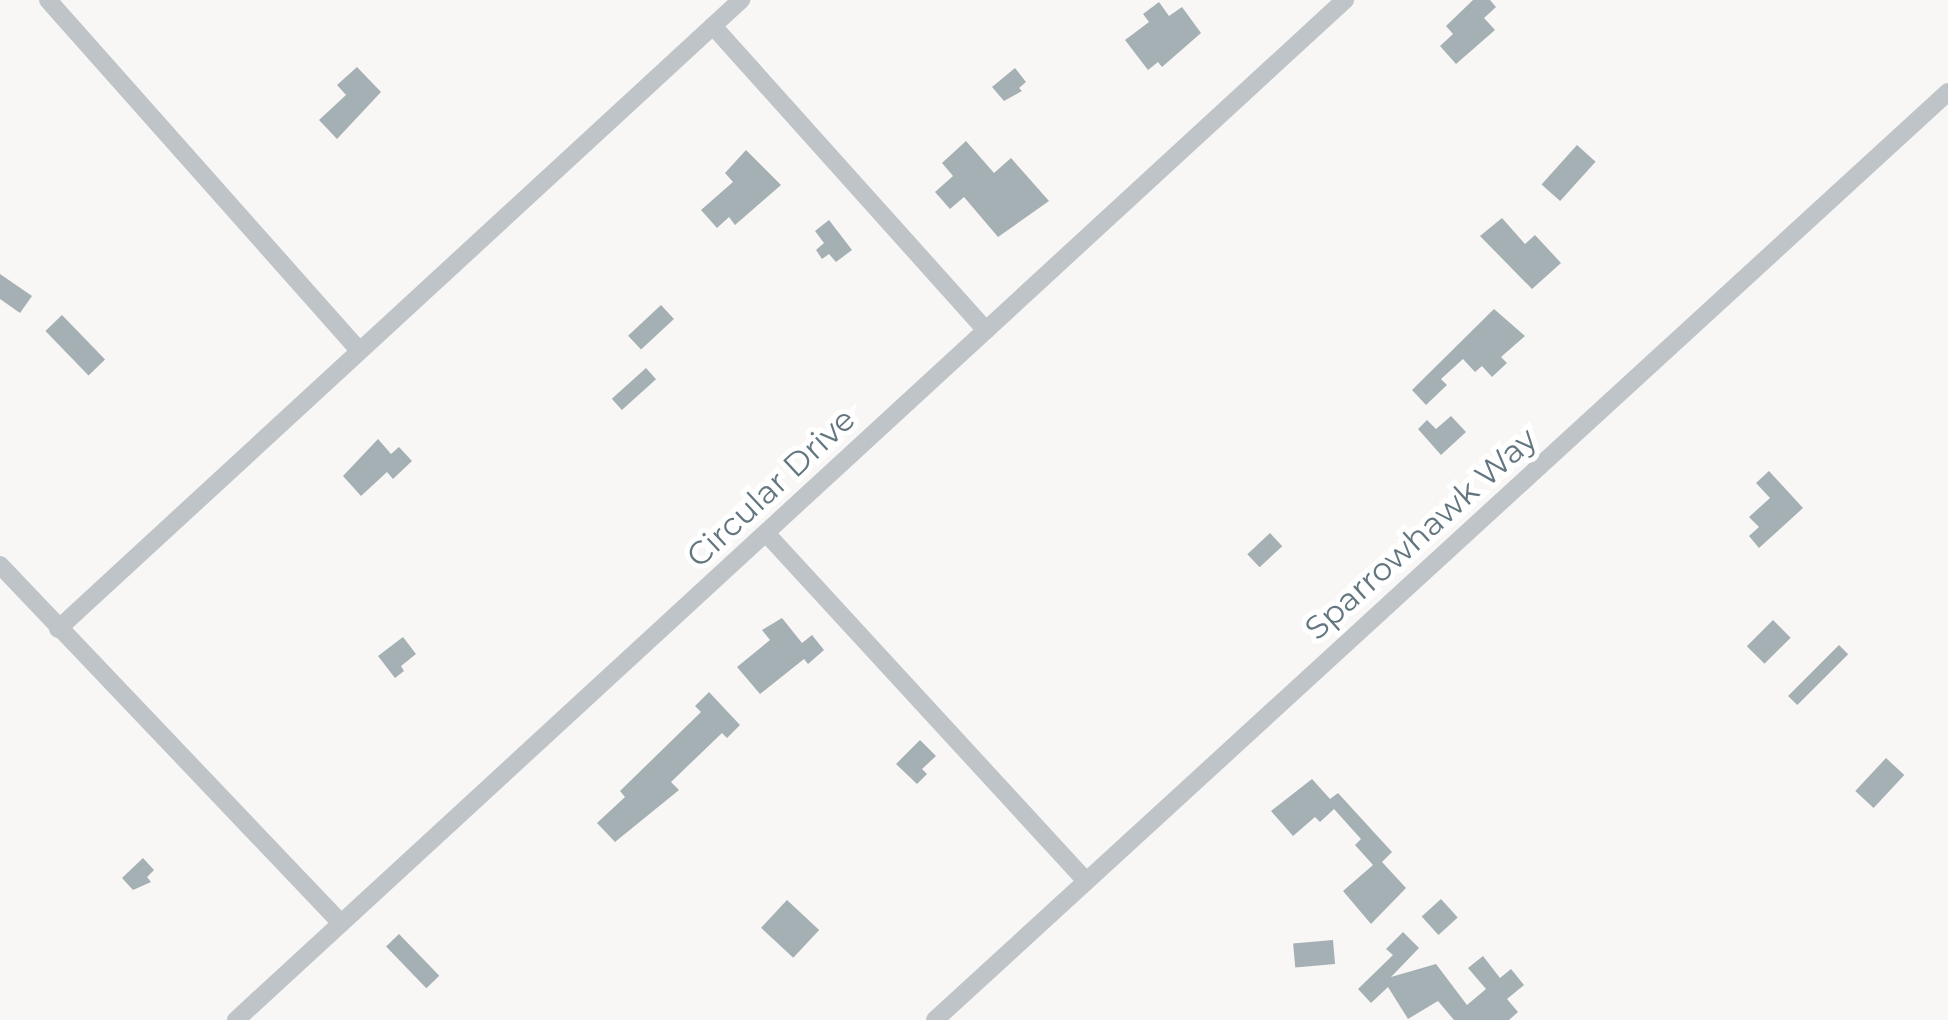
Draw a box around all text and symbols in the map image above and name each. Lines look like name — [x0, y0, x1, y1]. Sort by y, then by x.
street label: Circular Drive — [679, 400, 863, 576]
street label: Sparrowhawk Way — [1297, 420, 1545, 648]

